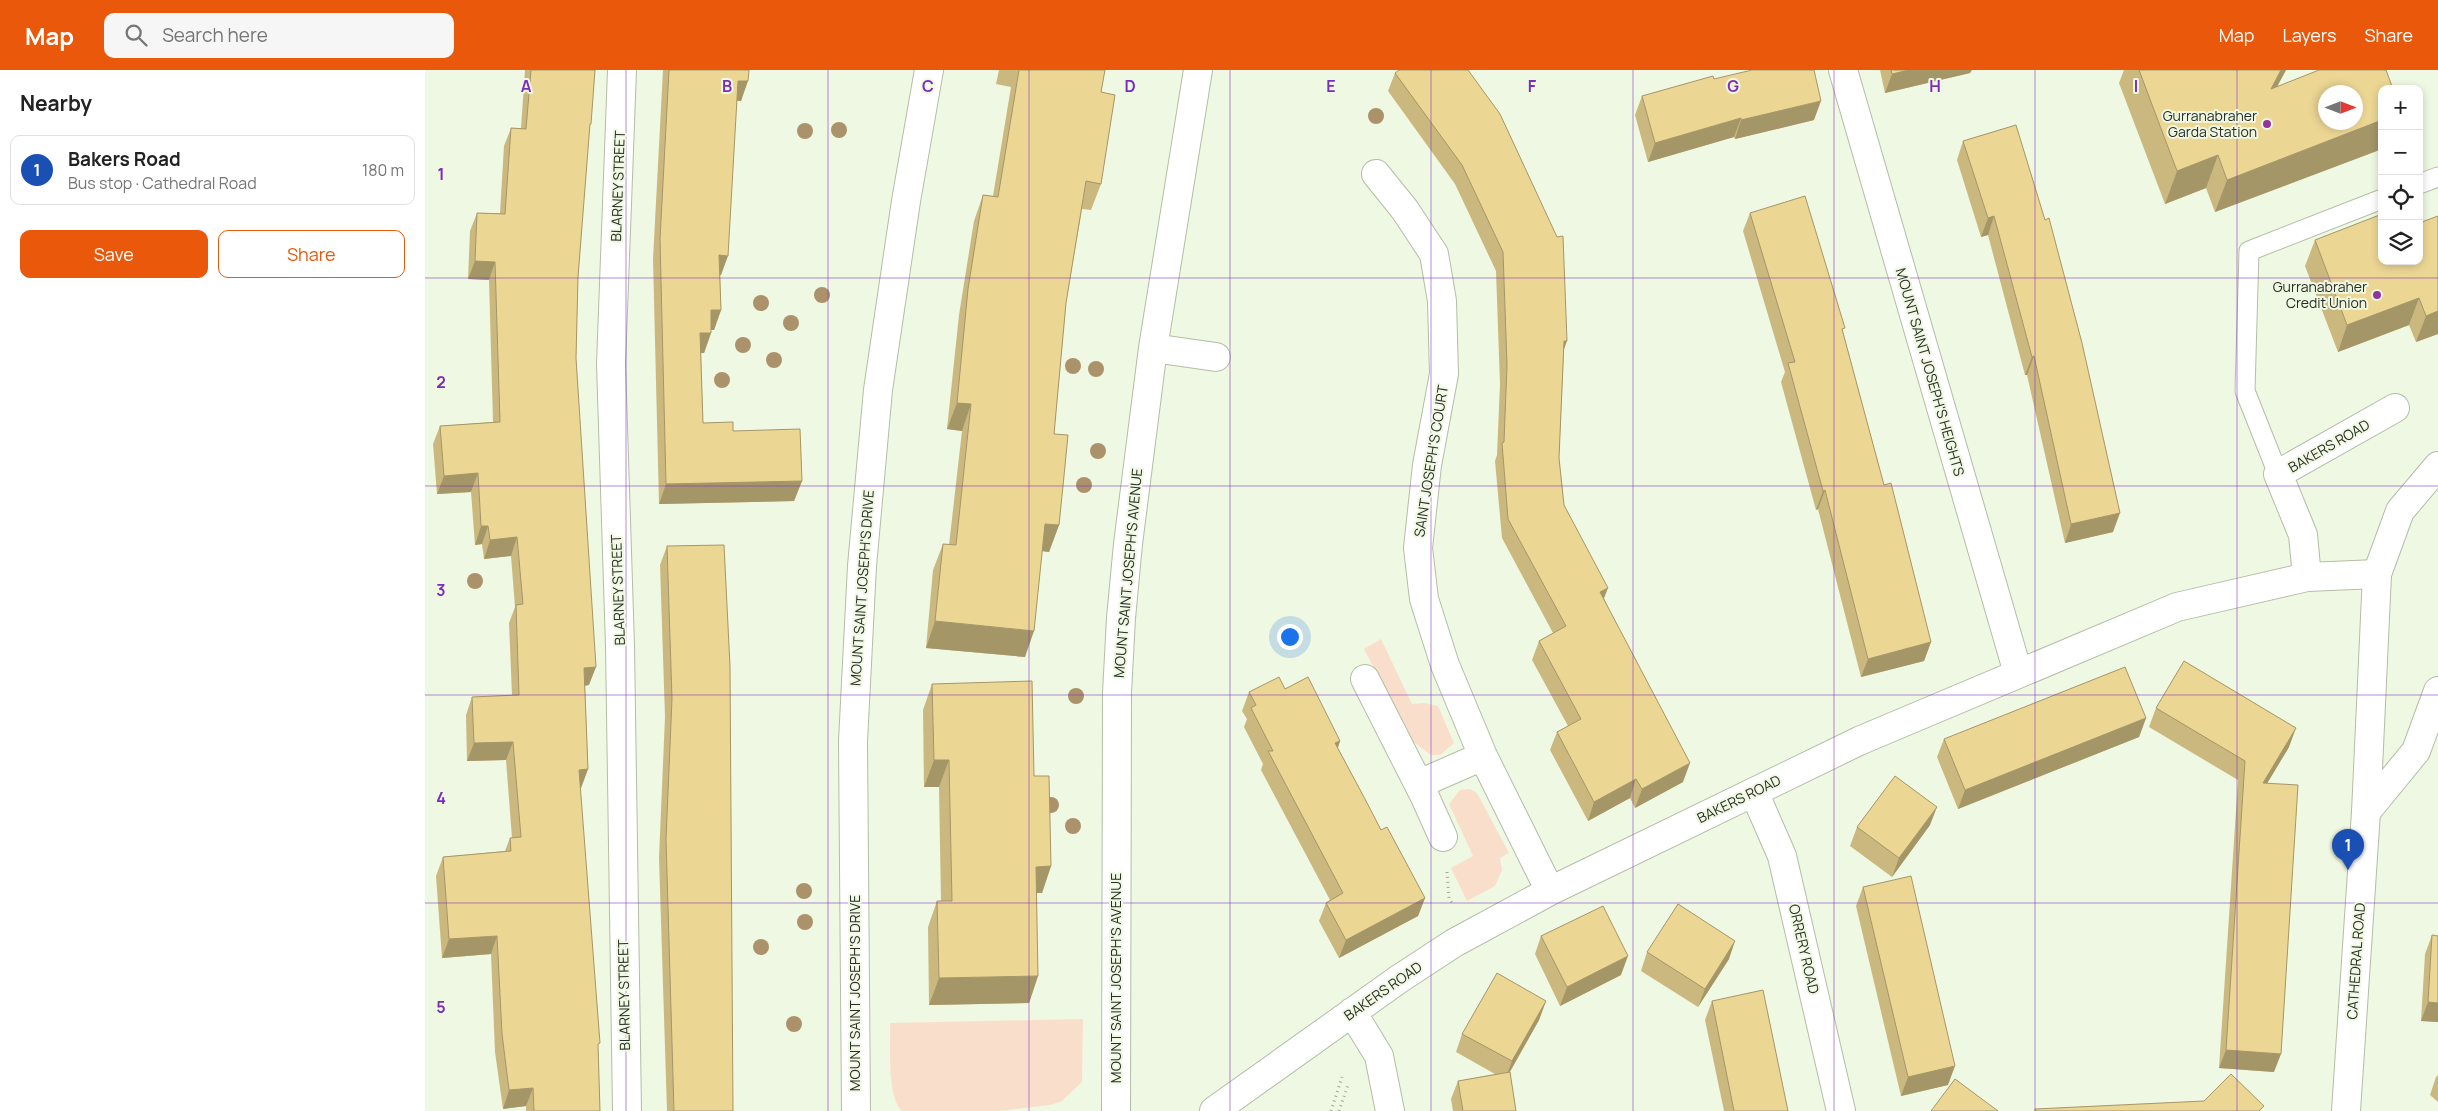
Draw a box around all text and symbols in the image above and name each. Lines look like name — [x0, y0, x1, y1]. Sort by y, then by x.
search box — [104, 13, 454, 58]
text: Map — [25, 19, 74, 52]
icon: search — [122, 21, 150, 49]
text: Search here — [162, 22, 268, 48]
text: Map — [2219, 23, 2254, 47]
text: Layers — [2282, 23, 2336, 47]
text: Share — [2364, 23, 2413, 47]
text: A — [521, 75, 532, 97]
text: B — [722, 75, 732, 97]
text: C — [922, 75, 934, 97]
text: D — [1124, 75, 1136, 97]
text: E — [1326, 75, 1336, 97]
text: F — [1528, 75, 1537, 97]
text: G — [1727, 75, 1739, 97]
text: H — [1929, 75, 1941, 97]
text: I — [2134, 75, 2138, 97]
north arrow — [2318, 85, 2363, 130]
map controls — [2378, 85, 2423, 265]
button: + — [2378, 85, 2423, 130]
text: Nearby — [20, 89, 92, 117]
place label: Gurranabraher Garda Station — [2163, 106, 2257, 141]
marker: Gurranabraher Garda Station — [2261, 118, 2273, 130]
street label: BLARNEY STREET — [606, 129, 629, 242]
button: − — [2378, 130, 2423, 175]
text: Bakers Road — [68, 146, 181, 172]
text: 1 — [33, 159, 41, 181]
text: 180 m — [362, 159, 404, 181]
text: 1 — [437, 163, 445, 185]
text: Bus stop · Cathedral Road — [68, 172, 257, 194]
button: locate — [2378, 175, 2423, 220]
button: layers — [2378, 220, 2423, 265]
button: Save — [20, 230, 208, 278]
button: Share — [218, 230, 405, 278]
street label: MOUNT SAINT JOSEPH'S HEIGHTS — [1892, 266, 1969, 479]
place label: Gurranabraher Credit Union — [2273, 277, 2367, 312]
marker: Gurranabraher Credit Union — [2371, 289, 2383, 301]
text: 2 — [436, 371, 446, 393]
street label: SAINT JOSEPH'S COURT — [1409, 383, 1452, 538]
street label: BAKERS ROAD — [2285, 415, 2373, 477]
street label: MOUNT SAINT JOSEPH'S AVENUE — [1109, 467, 1146, 679]
street label: MOUNT SAINT JOSEPH'S DRIVE — [845, 489, 878, 687]
street label: BLARNEY STREET — [606, 534, 629, 646]
text: 3 — [436, 579, 446, 601]
your location — [1277, 624, 1303, 650]
street label: BAKERS ROAD — [1694, 770, 1784, 827]
text: 4 — [436, 787, 446, 809]
pin: 1 — [2332, 829, 2364, 870]
street label: MOUNT SAINT JOSEPH'S AVENUE — [1106, 873, 1125, 1083]
street label: MOUNT SAINT JOSEPH'S DRIVE — [845, 895, 864, 1091]
street label: ORRERY ROAD — [1785, 902, 1824, 996]
street label: CATHEDRAL ROAD — [2342, 902, 2369, 1020]
street label: BLARNEY STREET — [613, 939, 634, 1051]
street label: BAKERS ROAD — [1340, 957, 1425, 1024]
text: 5 — [436, 996, 446, 1018]

